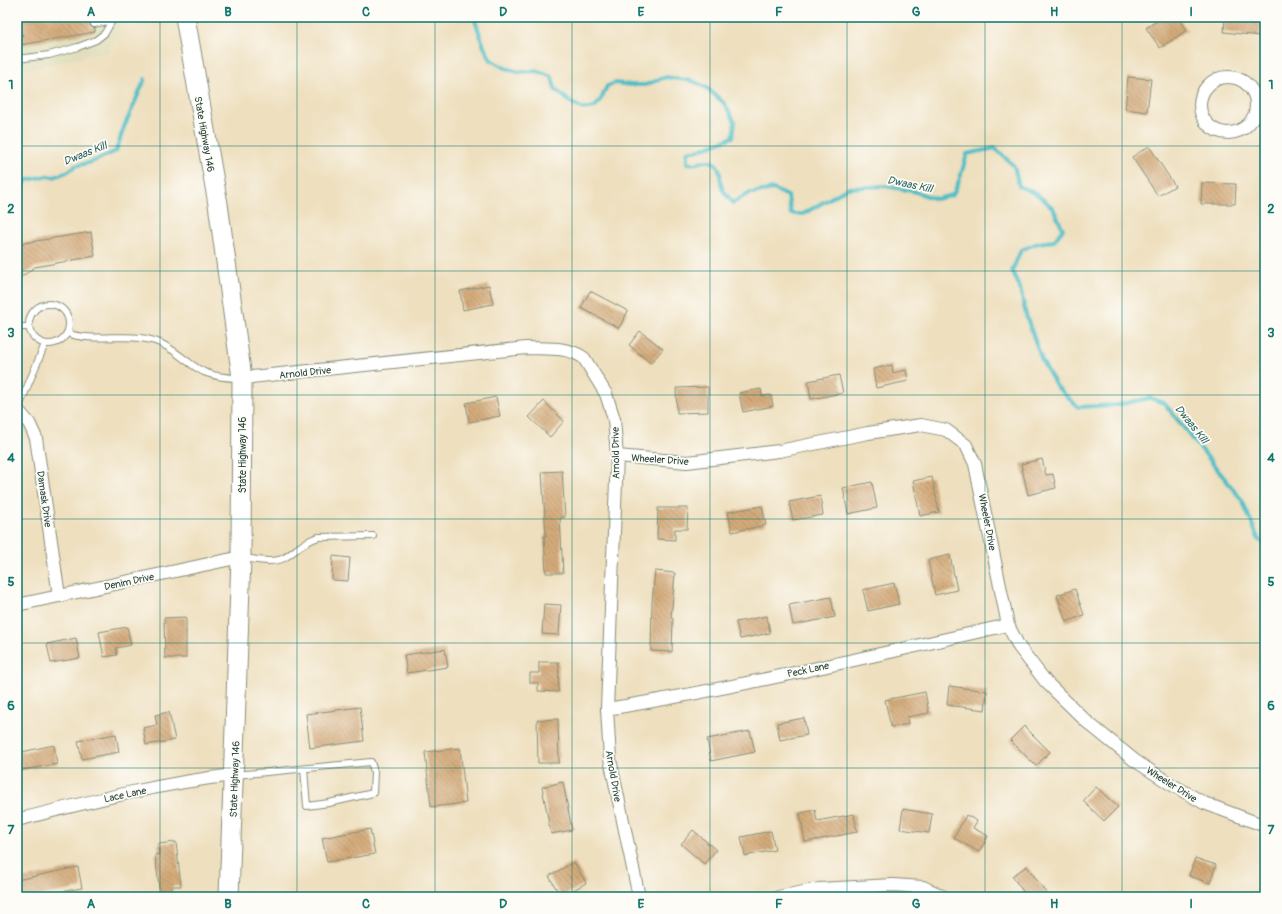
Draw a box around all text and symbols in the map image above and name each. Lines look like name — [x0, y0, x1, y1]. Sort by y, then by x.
text: A — [87, 4, 96, 20]
text: B — [224, 4, 232, 20]
text: C — [362, 4, 370, 20]
text: D — [499, 4, 507, 20]
text: E — [638, 4, 645, 20]
text: F — [775, 4, 783, 20]
text: G — [912, 4, 921, 20]
text: H — [1050, 4, 1058, 20]
text: I — [1189, 4, 1193, 20]
text: 1 — [8, 77, 14, 93]
text: 1 — [1268, 77, 1274, 93]
street label: State Highway 146 — [191, 95, 217, 173]
water label: Dwaas Kill — [62, 138, 110, 168]
water label: Dwaas Kill — [886, 173, 935, 196]
text: 2 — [7, 201, 15, 217]
text: 2 — [1267, 201, 1275, 217]
text: 3 — [7, 325, 15, 341]
text: 3 — [1267, 325, 1275, 341]
street label: Arnold Drive — [279, 364, 332, 382]
water label: Dwaas Kill — [1172, 402, 1212, 447]
street label: State Highway 146 — [237, 417, 249, 493]
street label: Arnold Drive — [610, 427, 622, 479]
text: 4 — [7, 450, 15, 466]
text: 4 — [1267, 450, 1275, 466]
street label: Wheeler Drive — [631, 452, 689, 468]
street label: Damask Drive — [34, 470, 54, 528]
street label: Wheeler Drive — [976, 493, 998, 552]
street label: Denim Drive — [103, 571, 155, 593]
text: 5 — [7, 574, 15, 590]
text: 5 — [1267, 574, 1275, 590]
street label: Peck Lane — [786, 660, 830, 680]
text: 6 — [7, 698, 15, 714]
text: 6 — [1267, 698, 1275, 714]
street label: State Highway 146 — [228, 740, 242, 818]
street label: Arnold Drive — [603, 749, 623, 803]
street label: Wheeler Drive — [1144, 765, 1199, 805]
street label: Lace Lane — [103, 785, 148, 805]
text: 7 — [8, 822, 15, 838]
text: 7 — [1268, 822, 1275, 838]
text: A — [87, 896, 96, 912]
text: B — [224, 896, 232, 912]
text: C — [362, 896, 370, 912]
text: D — [499, 896, 507, 912]
text: E — [638, 896, 645, 912]
text: F — [775, 896, 783, 912]
text: G — [912, 896, 921, 912]
text: H — [1050, 896, 1058, 912]
text: I — [1189, 896, 1193, 912]

